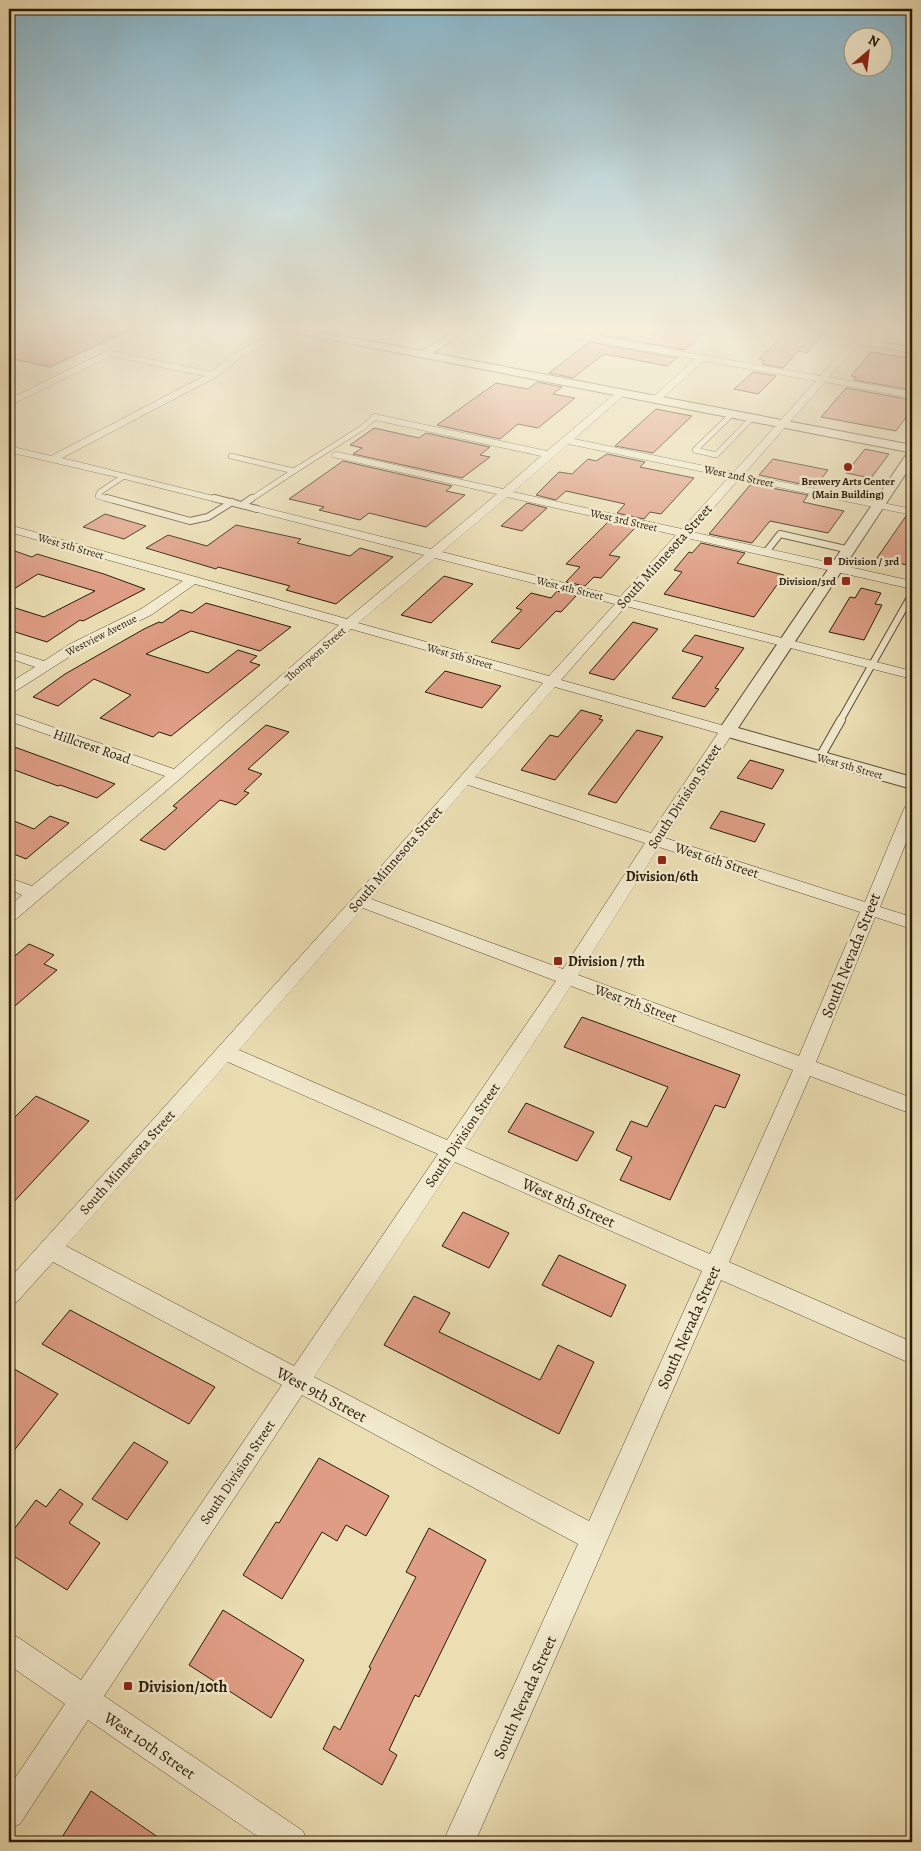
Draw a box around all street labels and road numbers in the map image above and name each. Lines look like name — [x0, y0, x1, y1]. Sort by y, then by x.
street label: West 2nd Street — [702, 462, 776, 491]
street label: South Minnesota Street — [612, 500, 717, 613]
street label: West 3rd Street — [588, 505, 659, 536]
street label: West 5th Street — [35, 530, 106, 563]
street label: West 4th Street — [534, 573, 605, 604]
street label: Westview Avenue — [62, 611, 139, 660]
street label: Thompson Street — [282, 623, 349, 685]
street label: West 5th Street — [424, 640, 495, 673]
street label: Hillcrest Road — [51, 724, 134, 769]
street label: South Division Street — [643, 740, 726, 853]
street label: West 5th Street — [814, 750, 885, 783]
street label: South Minnesota Street — [344, 802, 447, 916]
street label: West 6th Street — [672, 838, 762, 883]
street label: South Nevada Street — [816, 890, 886, 1021]
street label: West 7th Street — [591, 979, 680, 1027]
street label: South Division Street — [420, 1079, 505, 1191]
street label: South Minnesota Street — [75, 1106, 180, 1219]
street label: West 8th Street — [518, 1172, 619, 1233]
street label: South Nevada Street — [652, 1262, 726, 1393]
street label: West 9th Street — [272, 1361, 371, 1428]
street label: South Division Street — [195, 1416, 280, 1528]
street label: South Nevada Street — [488, 1632, 562, 1763]
street label: West 10th Street — [98, 1706, 200, 1785]

